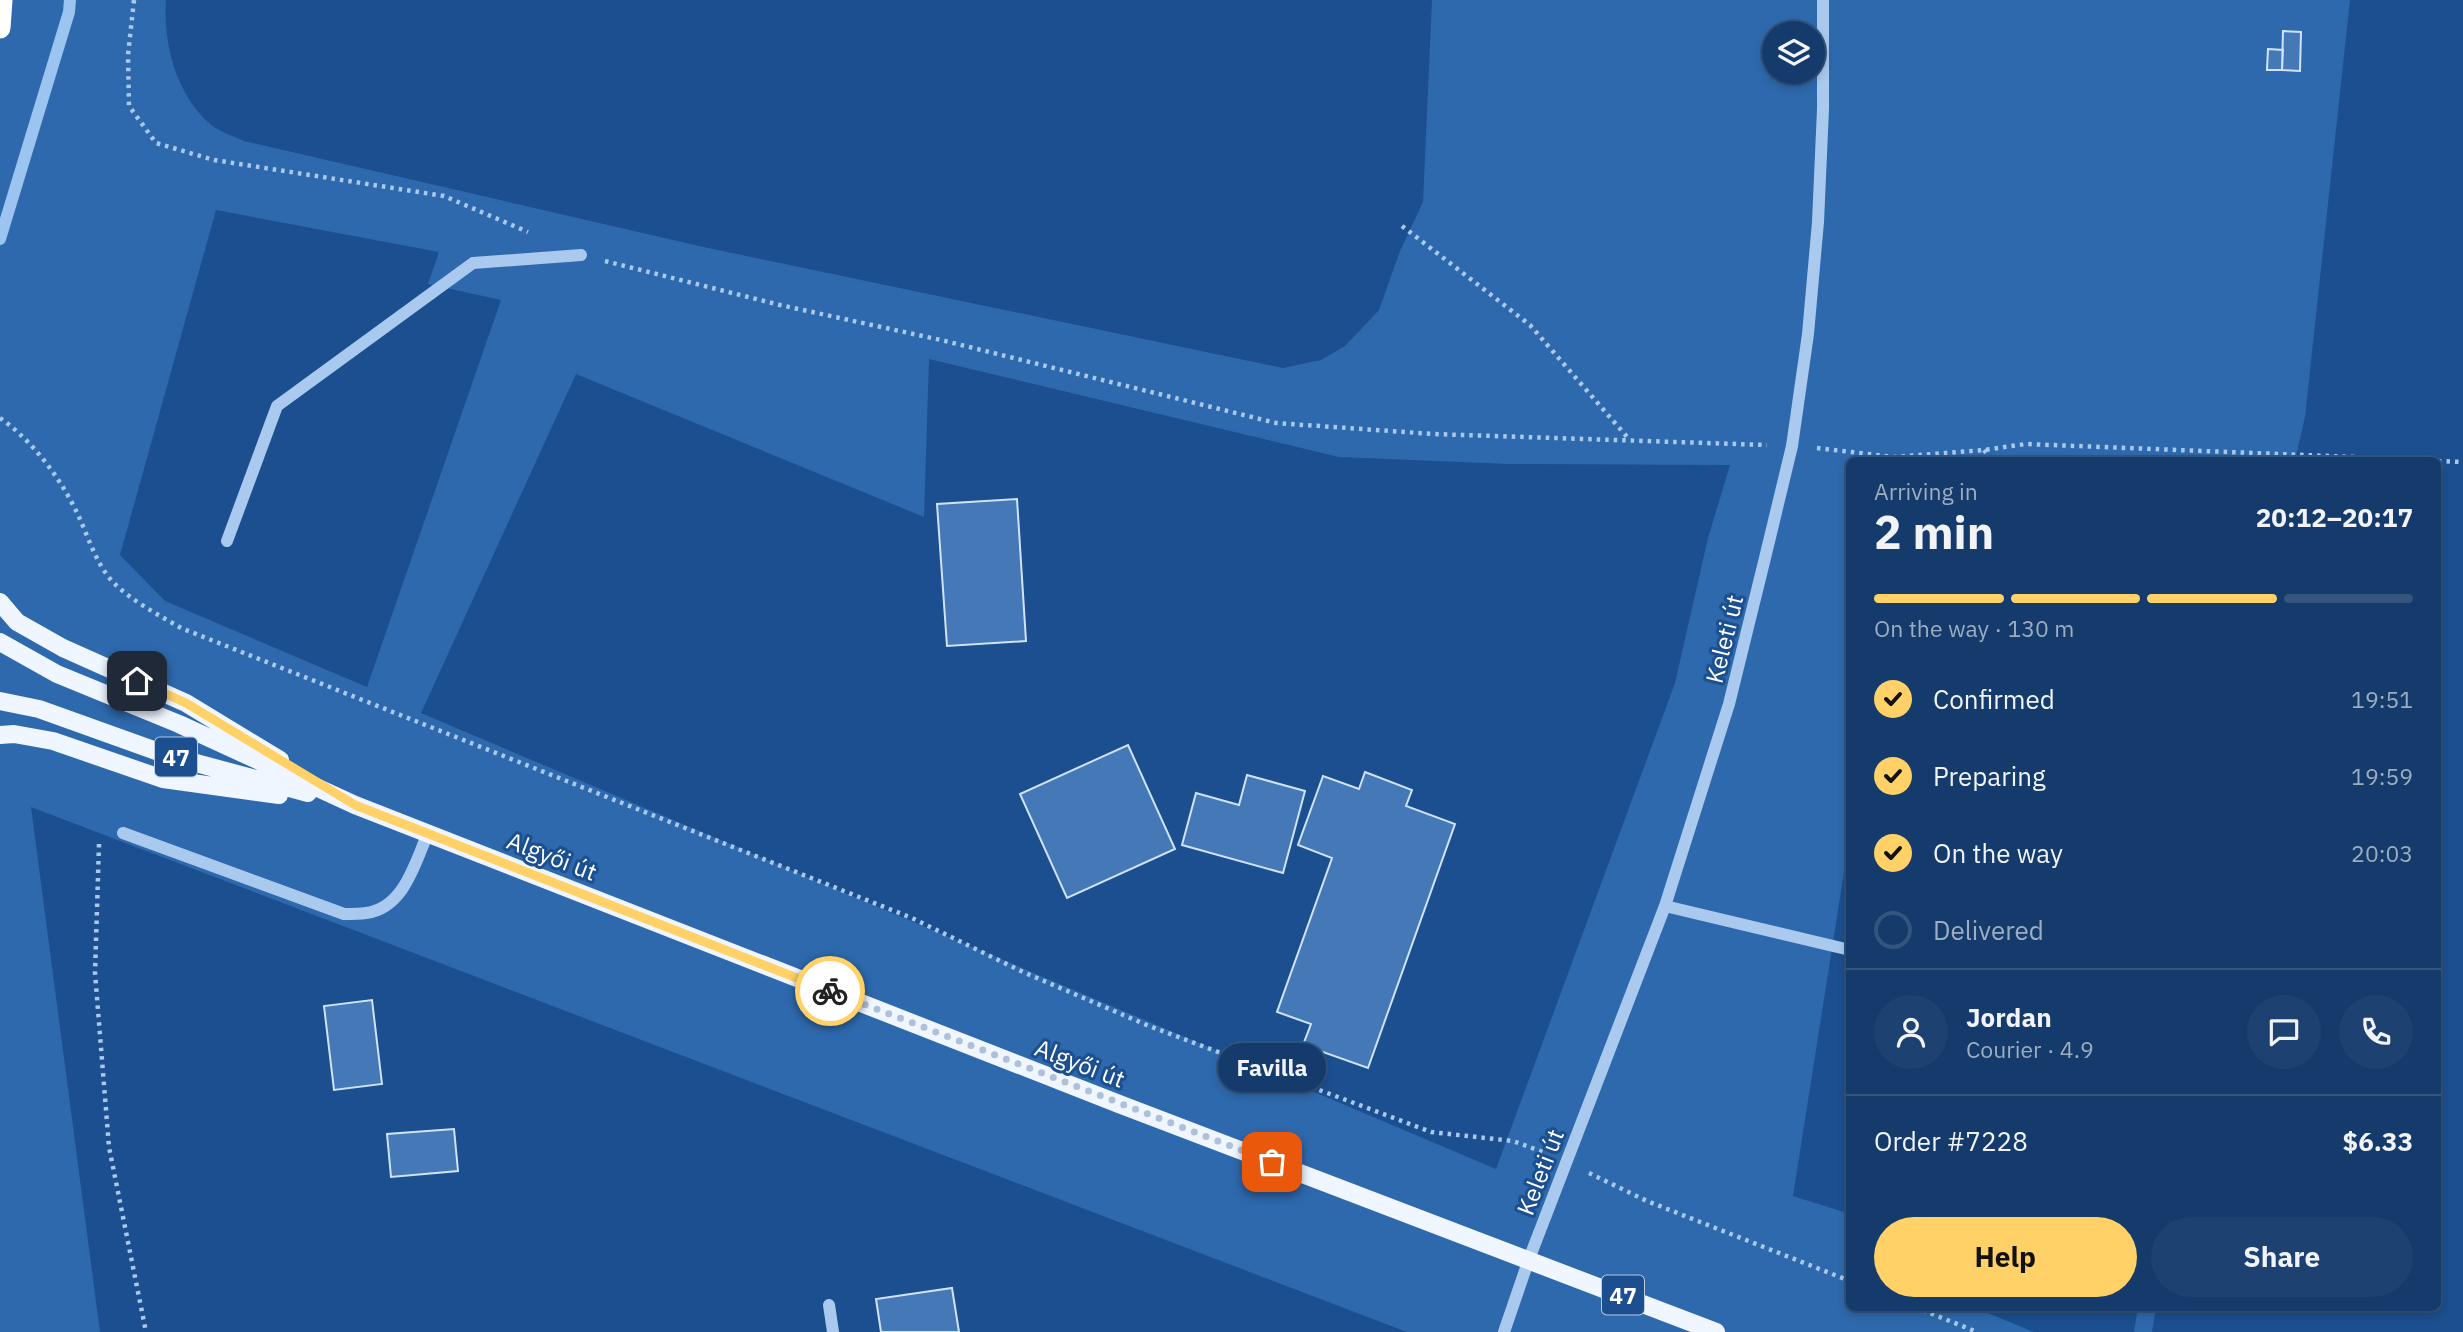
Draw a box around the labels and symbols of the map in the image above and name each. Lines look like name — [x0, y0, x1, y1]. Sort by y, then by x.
street label: Keleti út — [1698, 592, 1750, 686]
pin — [107, 651, 167, 711]
road number: 47 — [155, 737, 197, 776]
street label: Algyői út — [503, 824, 601, 888]
courier — [795, 956, 865, 1026]
street label: Algyői út — [1031, 1031, 1129, 1095]
callout: Favilla — [1218, 1043, 1326, 1092]
street label: Keleti út — [1509, 1124, 1571, 1220]
pin — [1242, 1132, 1302, 1192]
road number: 47 — [1602, 1276, 1644, 1314]

